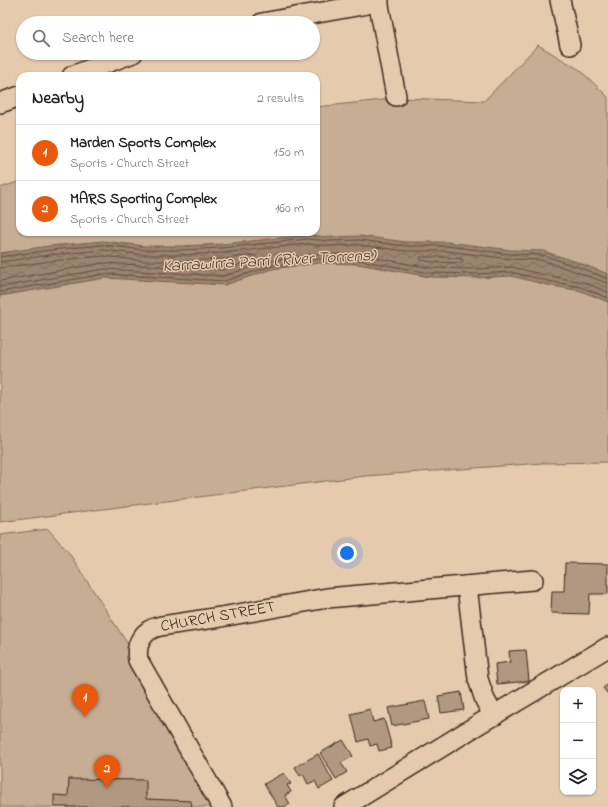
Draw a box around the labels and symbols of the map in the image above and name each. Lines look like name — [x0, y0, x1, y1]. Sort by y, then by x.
water label: Karrawirra Parri (River Torrens) — [162, 243, 378, 279]
your location — [337, 543, 357, 563]
street label: CHURCH STREET — [159, 595, 277, 639]
pin: 1 — [72, 684, 98, 717]
pin: 2 — [94, 755, 120, 788]

